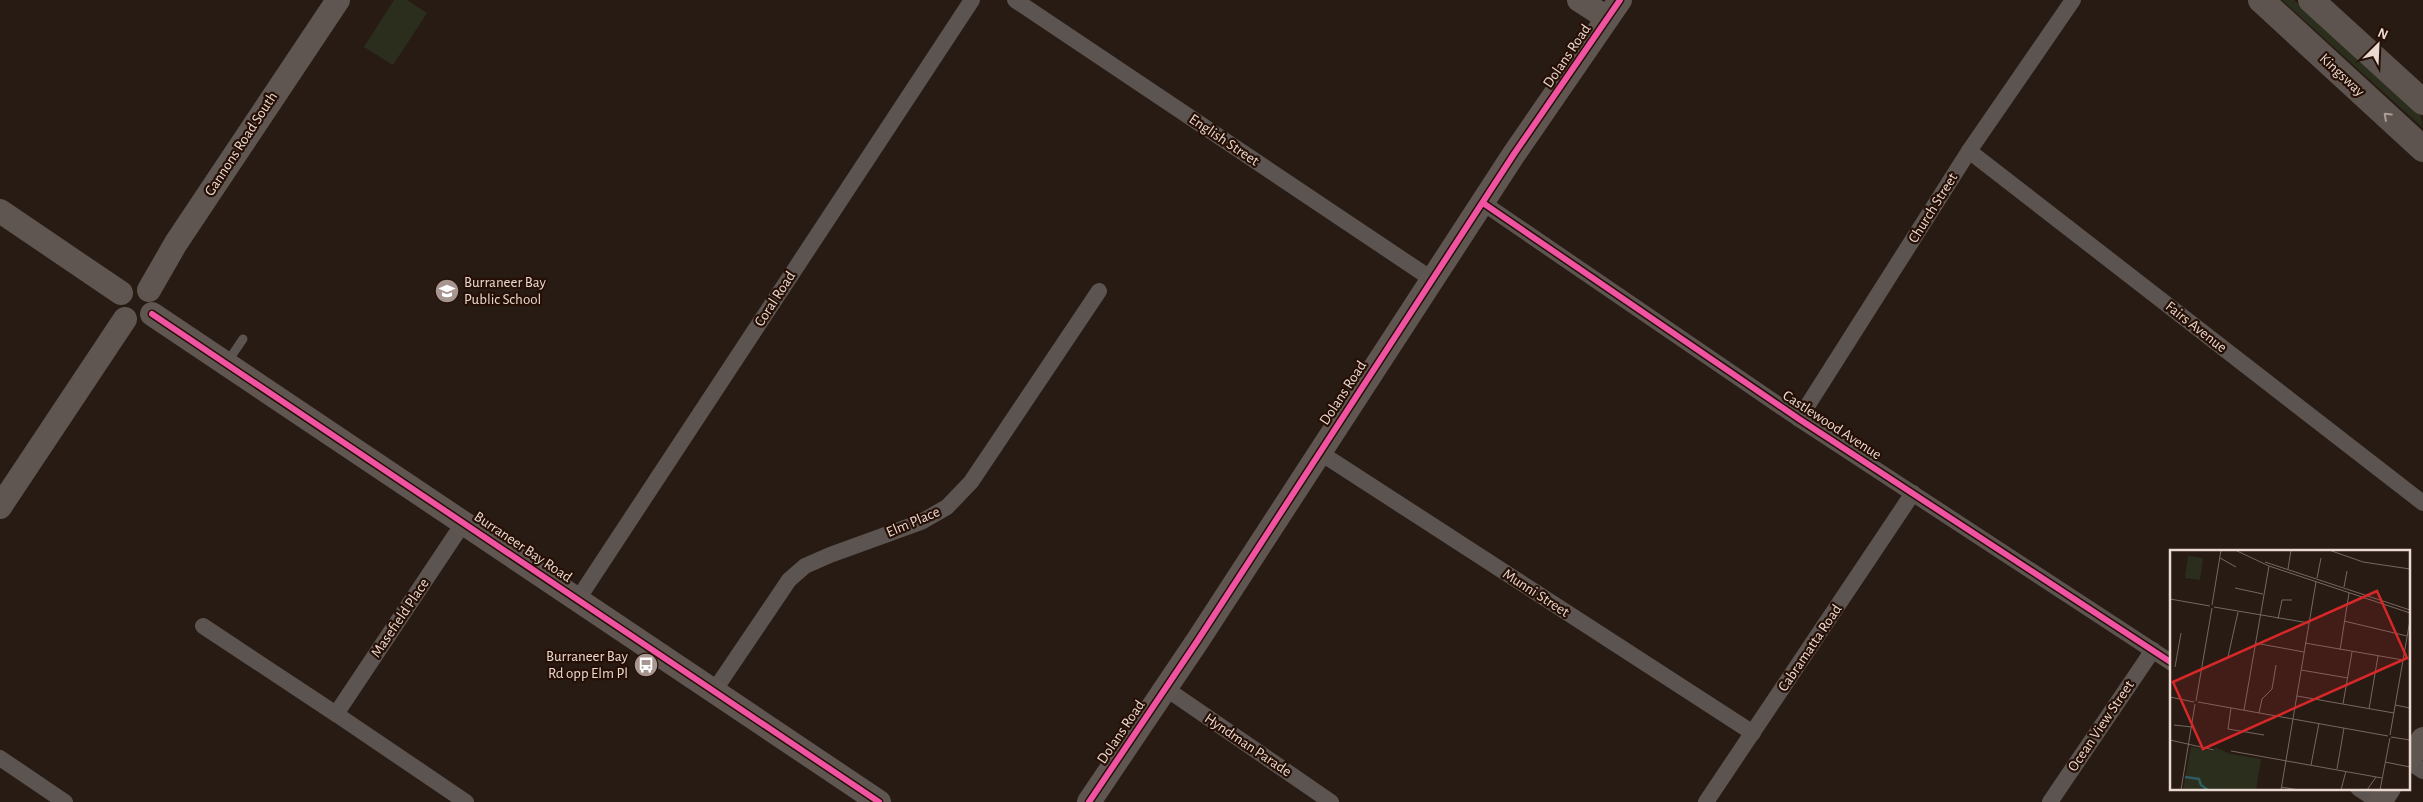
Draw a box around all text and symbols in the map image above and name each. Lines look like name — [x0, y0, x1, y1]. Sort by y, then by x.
north arrow — [2353, 20, 2403, 70]
street label: Dolans Road — [1540, 21, 1594, 91]
text: N — [2376, 26, 2390, 42]
street label: Kingsway — [2317, 51, 2368, 100]
street label: Gannons Road South — [202, 89, 280, 199]
street label: English Street — [1186, 111, 1262, 169]
one-way arrow — [2384, 113, 2393, 122]
street label: Church Street — [1906, 170, 1960, 246]
street label: Coral Road — [752, 269, 798, 329]
place label: Burraneer Bay Public School — [464, 275, 547, 307]
school or university icon: Burraneer Bay Public School — [434, 278, 460, 304]
street label: Fairs Avenue — [2163, 299, 2230, 356]
street label: Dolans Road — [1317, 358, 1369, 428]
street label: Castlewood Avenue — [1780, 388, 1884, 462]
street label: Elm Place — [884, 504, 942, 540]
street label: Burraneer Bay Road — [471, 509, 575, 585]
inset map — [2170, 550, 2410, 790]
street label: Munni Street — [1500, 566, 1572, 620]
street label: Masefield Place — [368, 576, 432, 660]
street label: Cabramatta Road — [1775, 602, 1845, 694]
place label: Burraneer Bay Rd opp Elm Pl — [546, 649, 629, 681]
bus stop icon: Burraneer Bay Rd opp Elm Pl — [633, 652, 659, 678]
street label: Ocean View Street — [2065, 678, 2137, 774]
street label: Dolans Road — [1094, 697, 1148, 767]
street label: Hyndman Parade — [1202, 710, 1294, 780]

